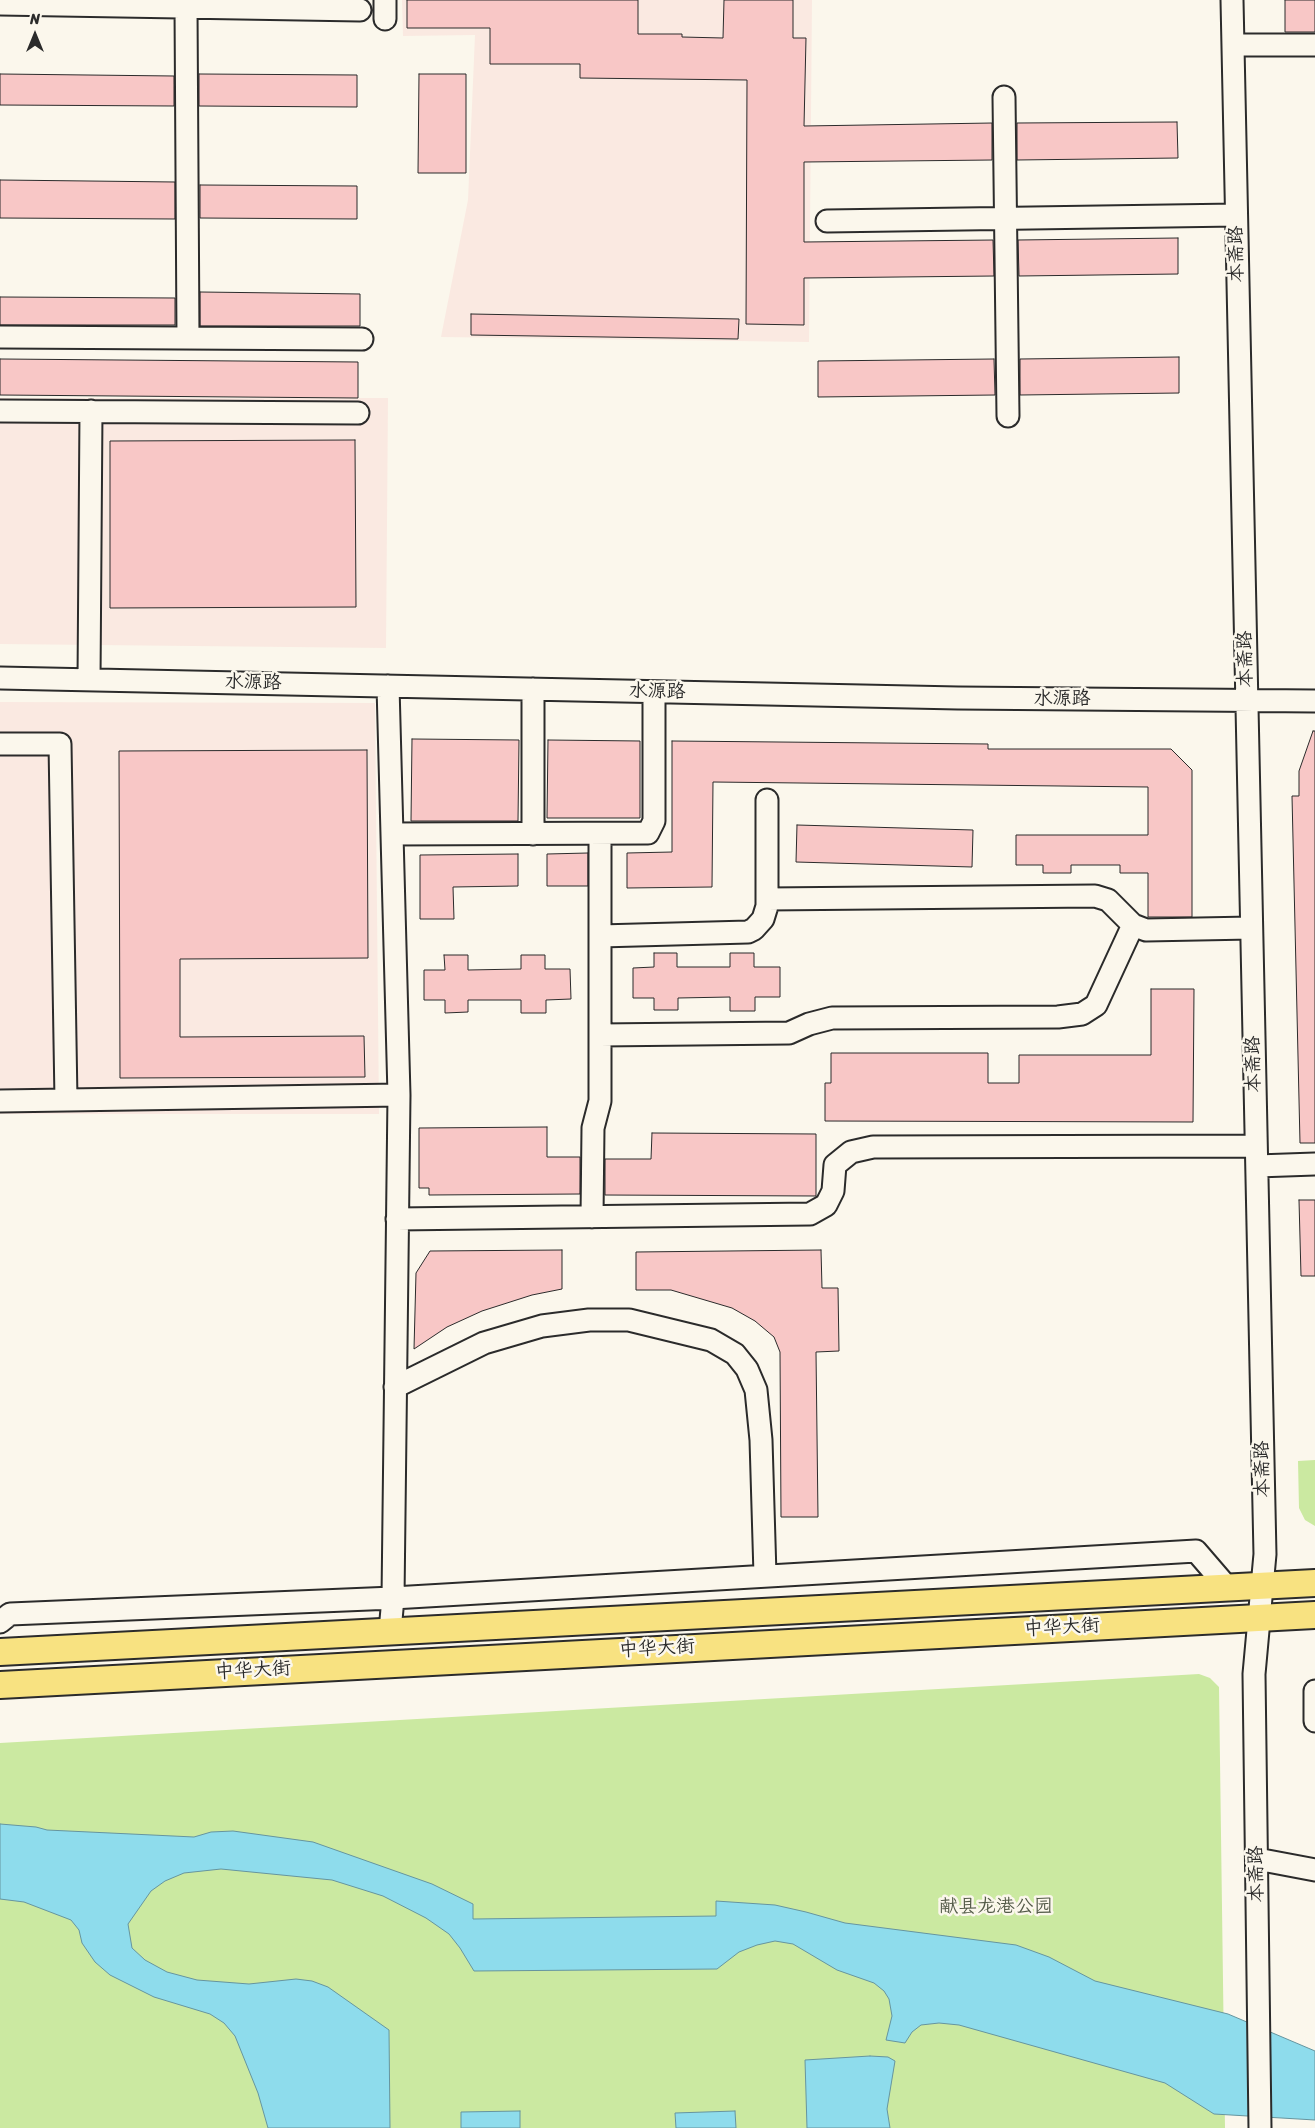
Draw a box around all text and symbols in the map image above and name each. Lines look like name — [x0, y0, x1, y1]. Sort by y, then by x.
text: N — [30, 7, 40, 32]
north arrow — [10, 10, 60, 60]
street label: 本斋路 — [1225, 225, 1249, 283]
street label: 本斋路 — [1234, 630, 1258, 688]
street label: 水源路 — [224, 671, 282, 695]
street label: 水源路 — [628, 680, 686, 704]
street label: 水源路 — [1034, 688, 1090, 710]
street label: 本斋路 — [1242, 1035, 1266, 1093]
street label: 本斋路 — [1251, 1440, 1275, 1498]
street label: 中华大街 — [1023, 1615, 1101, 1641]
street label: 中华大街 — [618, 1636, 696, 1662]
street label: 中华大街 — [214, 1658, 292, 1684]
street label: 本斋路 — [1245, 1845, 1269, 1903]
park label: 献县龙港公园 — [939, 1896, 1053, 1918]

